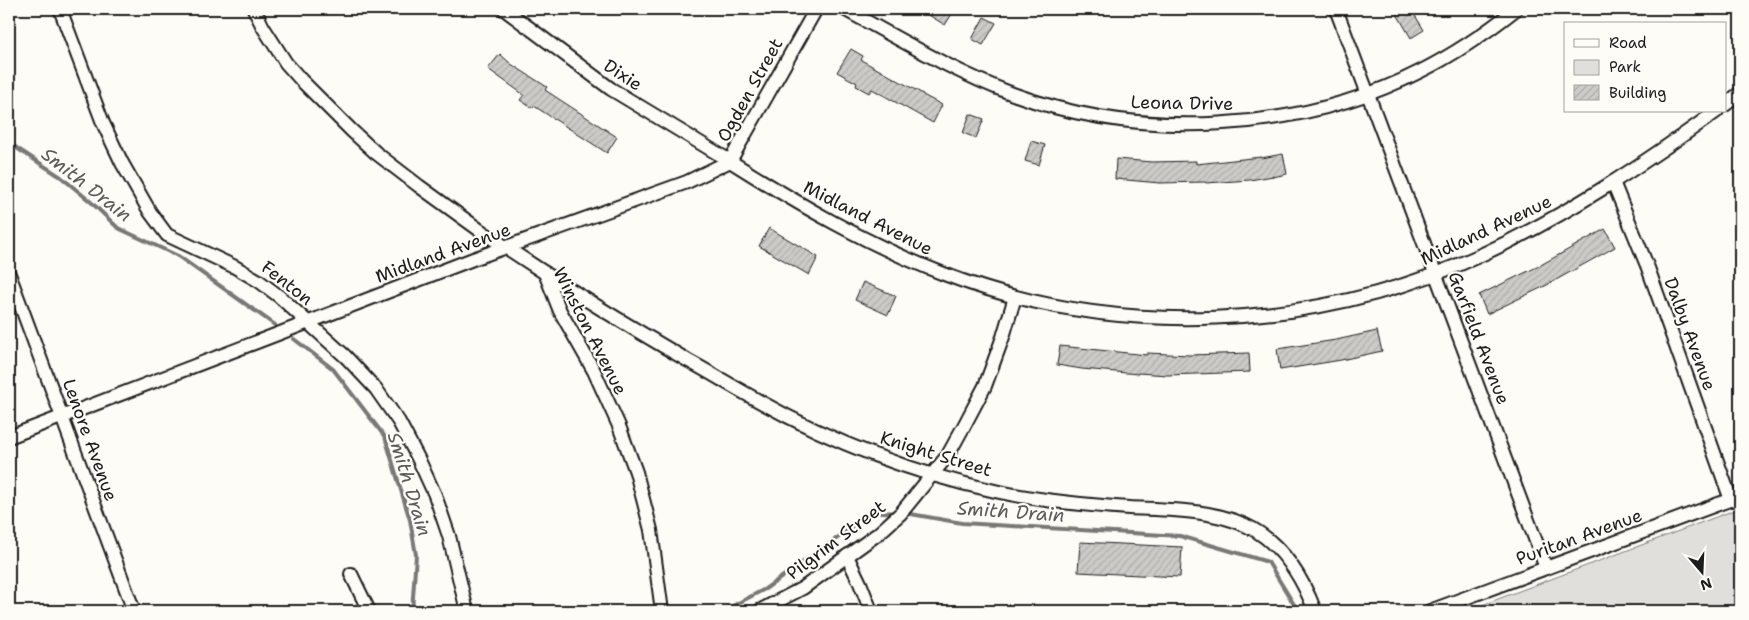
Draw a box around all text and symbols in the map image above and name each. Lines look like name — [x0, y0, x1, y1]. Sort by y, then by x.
legend — [1564, 22, 1726, 112]
text: Road — [1609, 33, 1647, 53]
street label: Ogden Street — [712, 34, 788, 146]
street label: Dixie — [599, 54, 647, 96]
text: Park — [1609, 57, 1641, 77]
text: Building — [1609, 83, 1666, 103]
street label: Leona Drive — [1130, 90, 1234, 116]
water label: Smith Drain — [37, 141, 137, 227]
street label: Midland Avenue — [799, 175, 937, 261]
street label: Midland Avenue — [1417, 189, 1555, 271]
street label: Midland Avenue — [372, 217, 514, 289]
street label: Fenton — [256, 255, 318, 311]
street label: Winston Avenue — [547, 263, 633, 399]
street label: Garfield Avenue — [1443, 268, 1515, 408]
street label: Dalby Avenue — [1658, 274, 1722, 394]
street label: Lenore Avenue — [57, 376, 123, 504]
street label: Knight Street — [877, 426, 995, 482]
water label: Smith Drain — [382, 429, 437, 539]
street label: Pilgrim Street — [781, 495, 891, 585]
water label: Smith Drain — [956, 495, 1066, 528]
street label: Puritan Avenue — [1513, 503, 1645, 571]
north arrow — [1676, 548, 1726, 598]
text: N — [1698, 574, 1714, 595]

